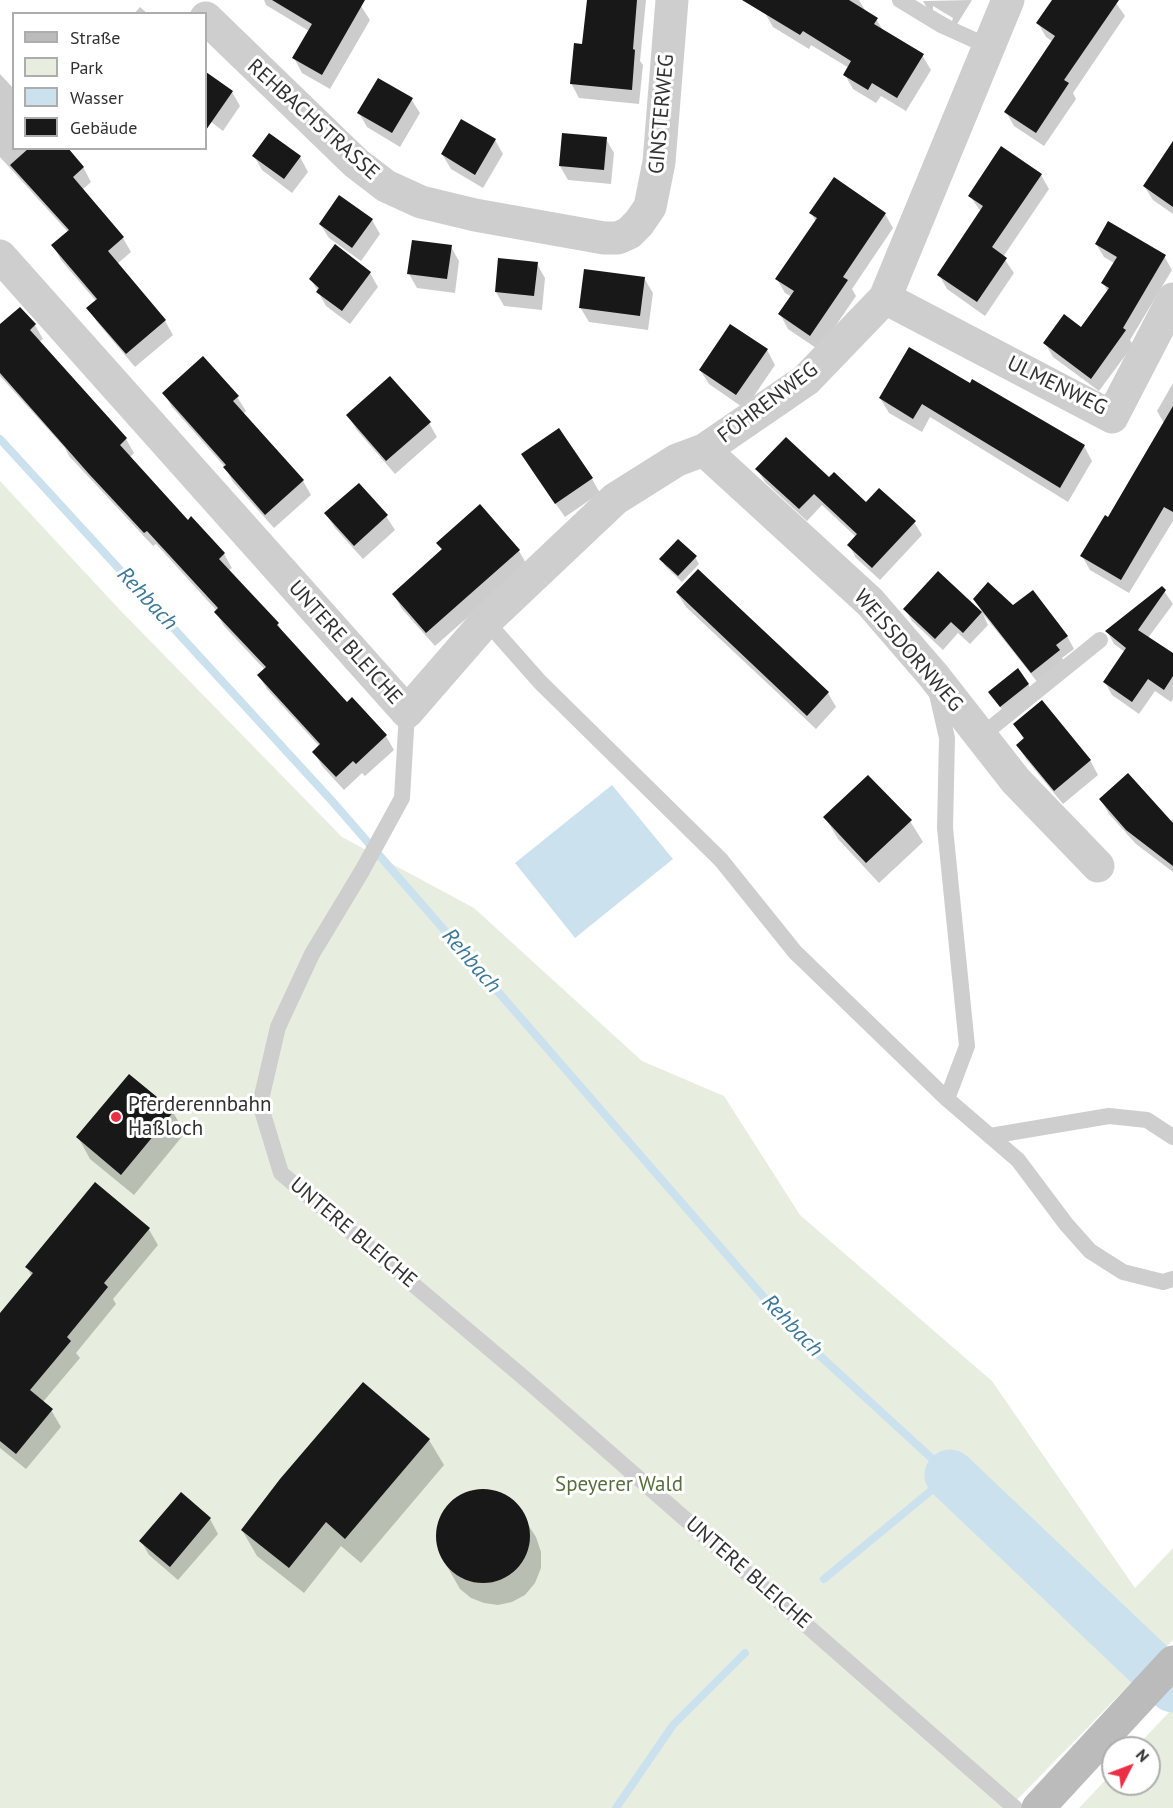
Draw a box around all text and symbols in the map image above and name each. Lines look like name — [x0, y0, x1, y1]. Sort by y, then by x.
legend — [12, 12, 207, 150]
text: Straße — [70, 26, 121, 49]
street label: GINSTERWEG — [644, 53, 680, 175]
street label: REHBACHSTRASSE — [242, 54, 384, 186]
text: Park — [70, 56, 103, 79]
text: Wasser — [70, 86, 124, 109]
text: Gebäude — [70, 116, 137, 139]
street label: ULMENWEG — [1003, 351, 1111, 421]
street label: FÖHRENWEG — [713, 357, 823, 449]
water label: Rehbach — [111, 562, 183, 636]
street label: UNTERE BLEICHE — [283, 576, 407, 710]
street label: WEISSDORNWEG — [848, 585, 968, 717]
water label: Rehbach — [436, 923, 506, 999]
place label: Pferderennbahn Haßloch — [128, 1092, 271, 1142]
marker: Pferderennbahn Haßloch — [109, 1110, 123, 1124]
street label: UNTERE BLEICHE — [284, 1173, 422, 1293]
water label: Rehbach — [756, 1289, 828, 1363]
park label: Speyerer Wald — [555, 1472, 683, 1498]
street label: UNTERE BLEICHE — [680, 1512, 816, 1634]
north arrow — [1101, 1736, 1161, 1796]
text: N — [1132, 1745, 1154, 1766]

